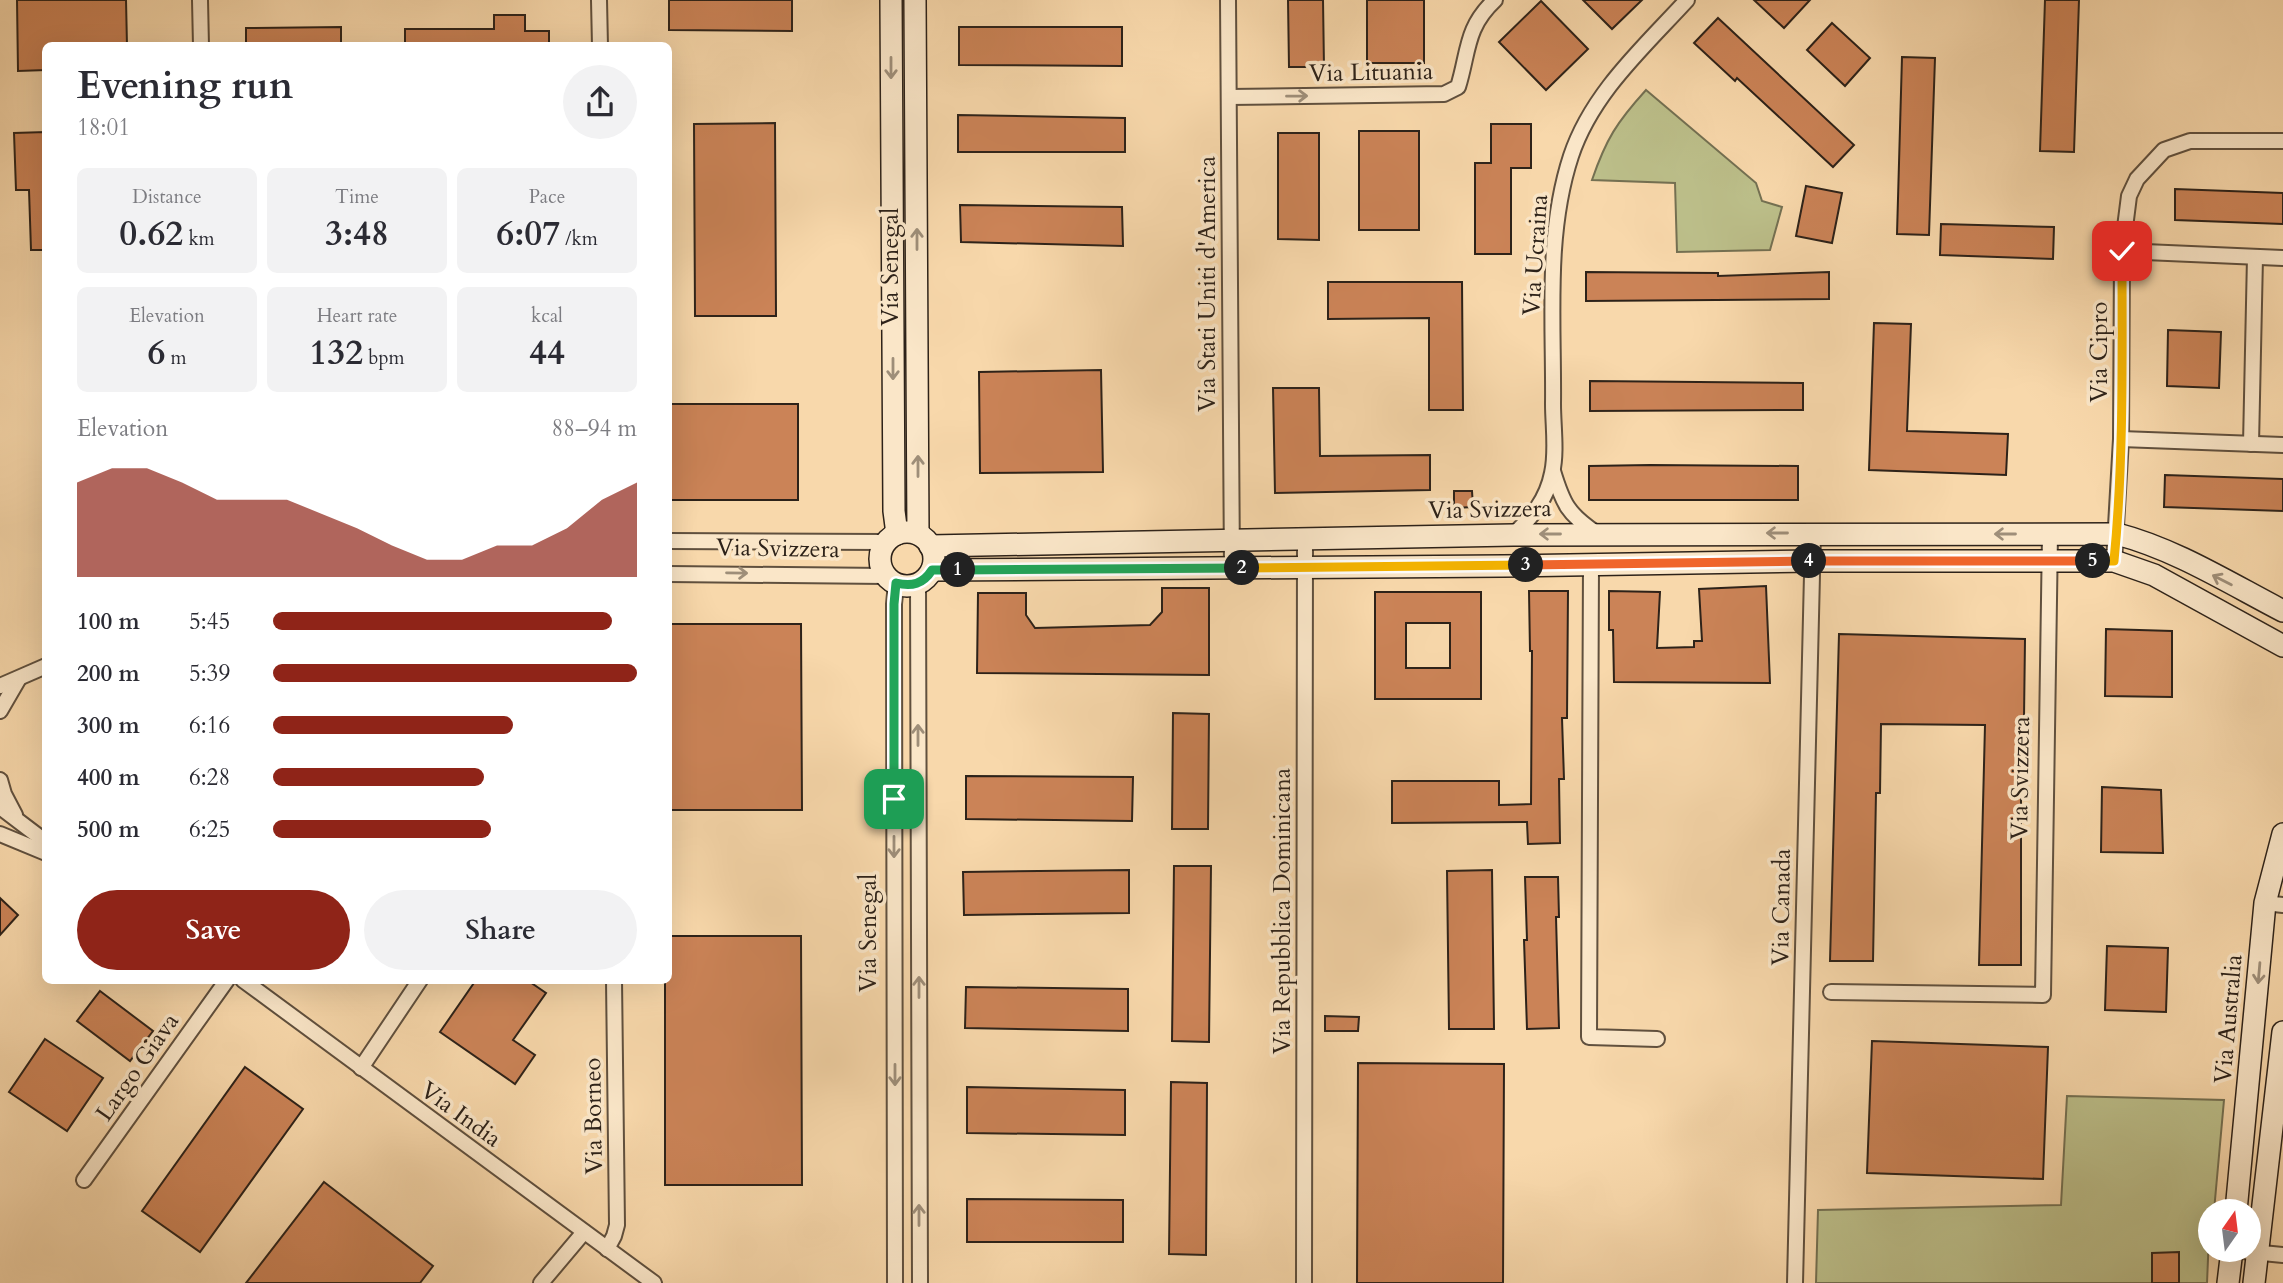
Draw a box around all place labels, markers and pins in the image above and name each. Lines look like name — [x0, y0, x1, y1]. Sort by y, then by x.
pin — [2092, 221, 2152, 281]
pin: 4 — [1792, 544, 1826, 578]
pin: 5 — [2076, 544, 2110, 578]
pin: 3 — [1508, 548, 1544, 582]
pin: 2 — [1224, 550, 1260, 586]
pin: 1 — [940, 552, 976, 588]
pin — [864, 769, 924, 829]

